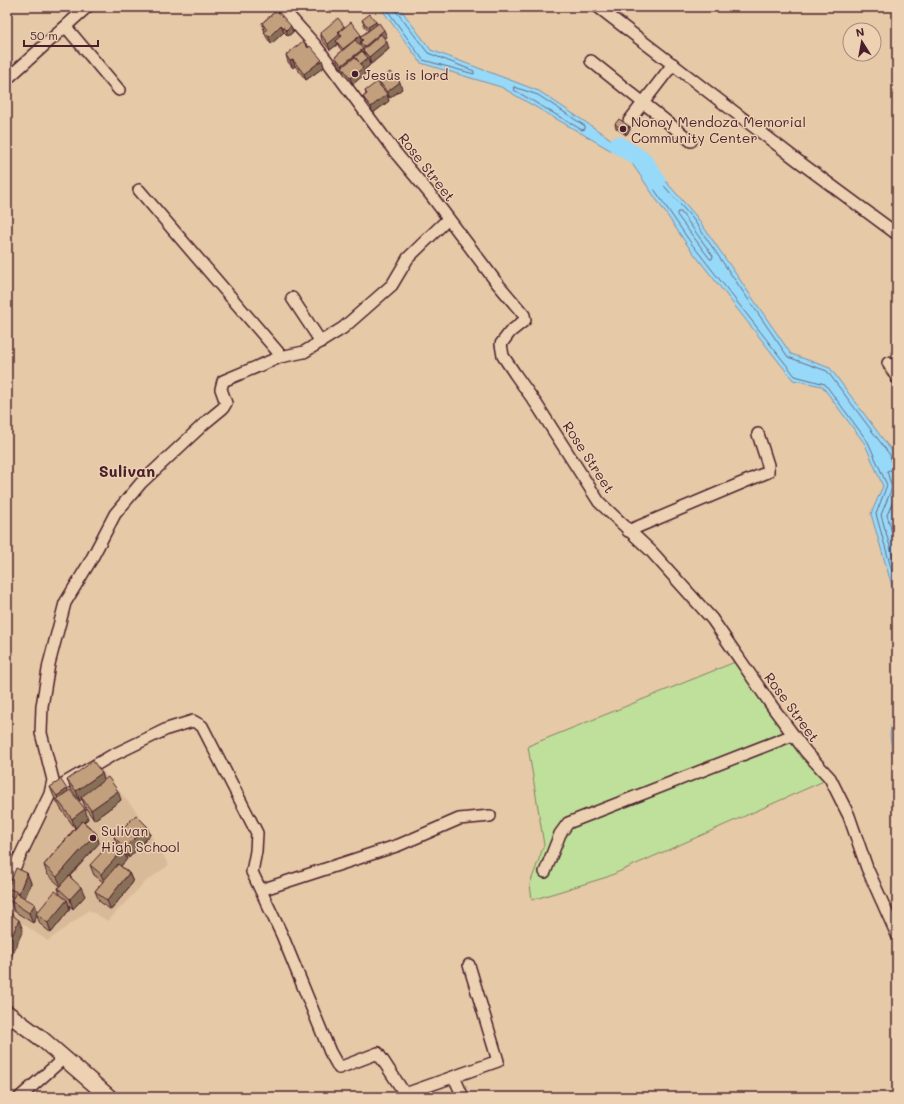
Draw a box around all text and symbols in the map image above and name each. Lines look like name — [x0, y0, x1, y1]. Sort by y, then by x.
scale bar — [24, 22, 98, 48]
north arrow — [842, 22, 882, 62]
text: N — [854, 24, 866, 40]
text: 50 m — [30, 27, 58, 43]
place label: Jesus is lord — [363, 65, 449, 84]
marker: Jesus is lord — [350, 69, 360, 79]
place label: Nonoy Mendoza Memorial Community Center — [631, 112, 806, 147]
marker: Nonoy Mendoza Memorial Community Center — [618, 124, 628, 134]
street label: Rose Street — [394, 129, 460, 205]
street label: Rose Street — [559, 418, 619, 496]
district label: Sulivan — [99, 460, 155, 481]
street label: Rose Street — [760, 668, 824, 746]
place label: Sulivan High School — [101, 821, 180, 856]
marker: Sulivan High School — [88, 833, 98, 843]

